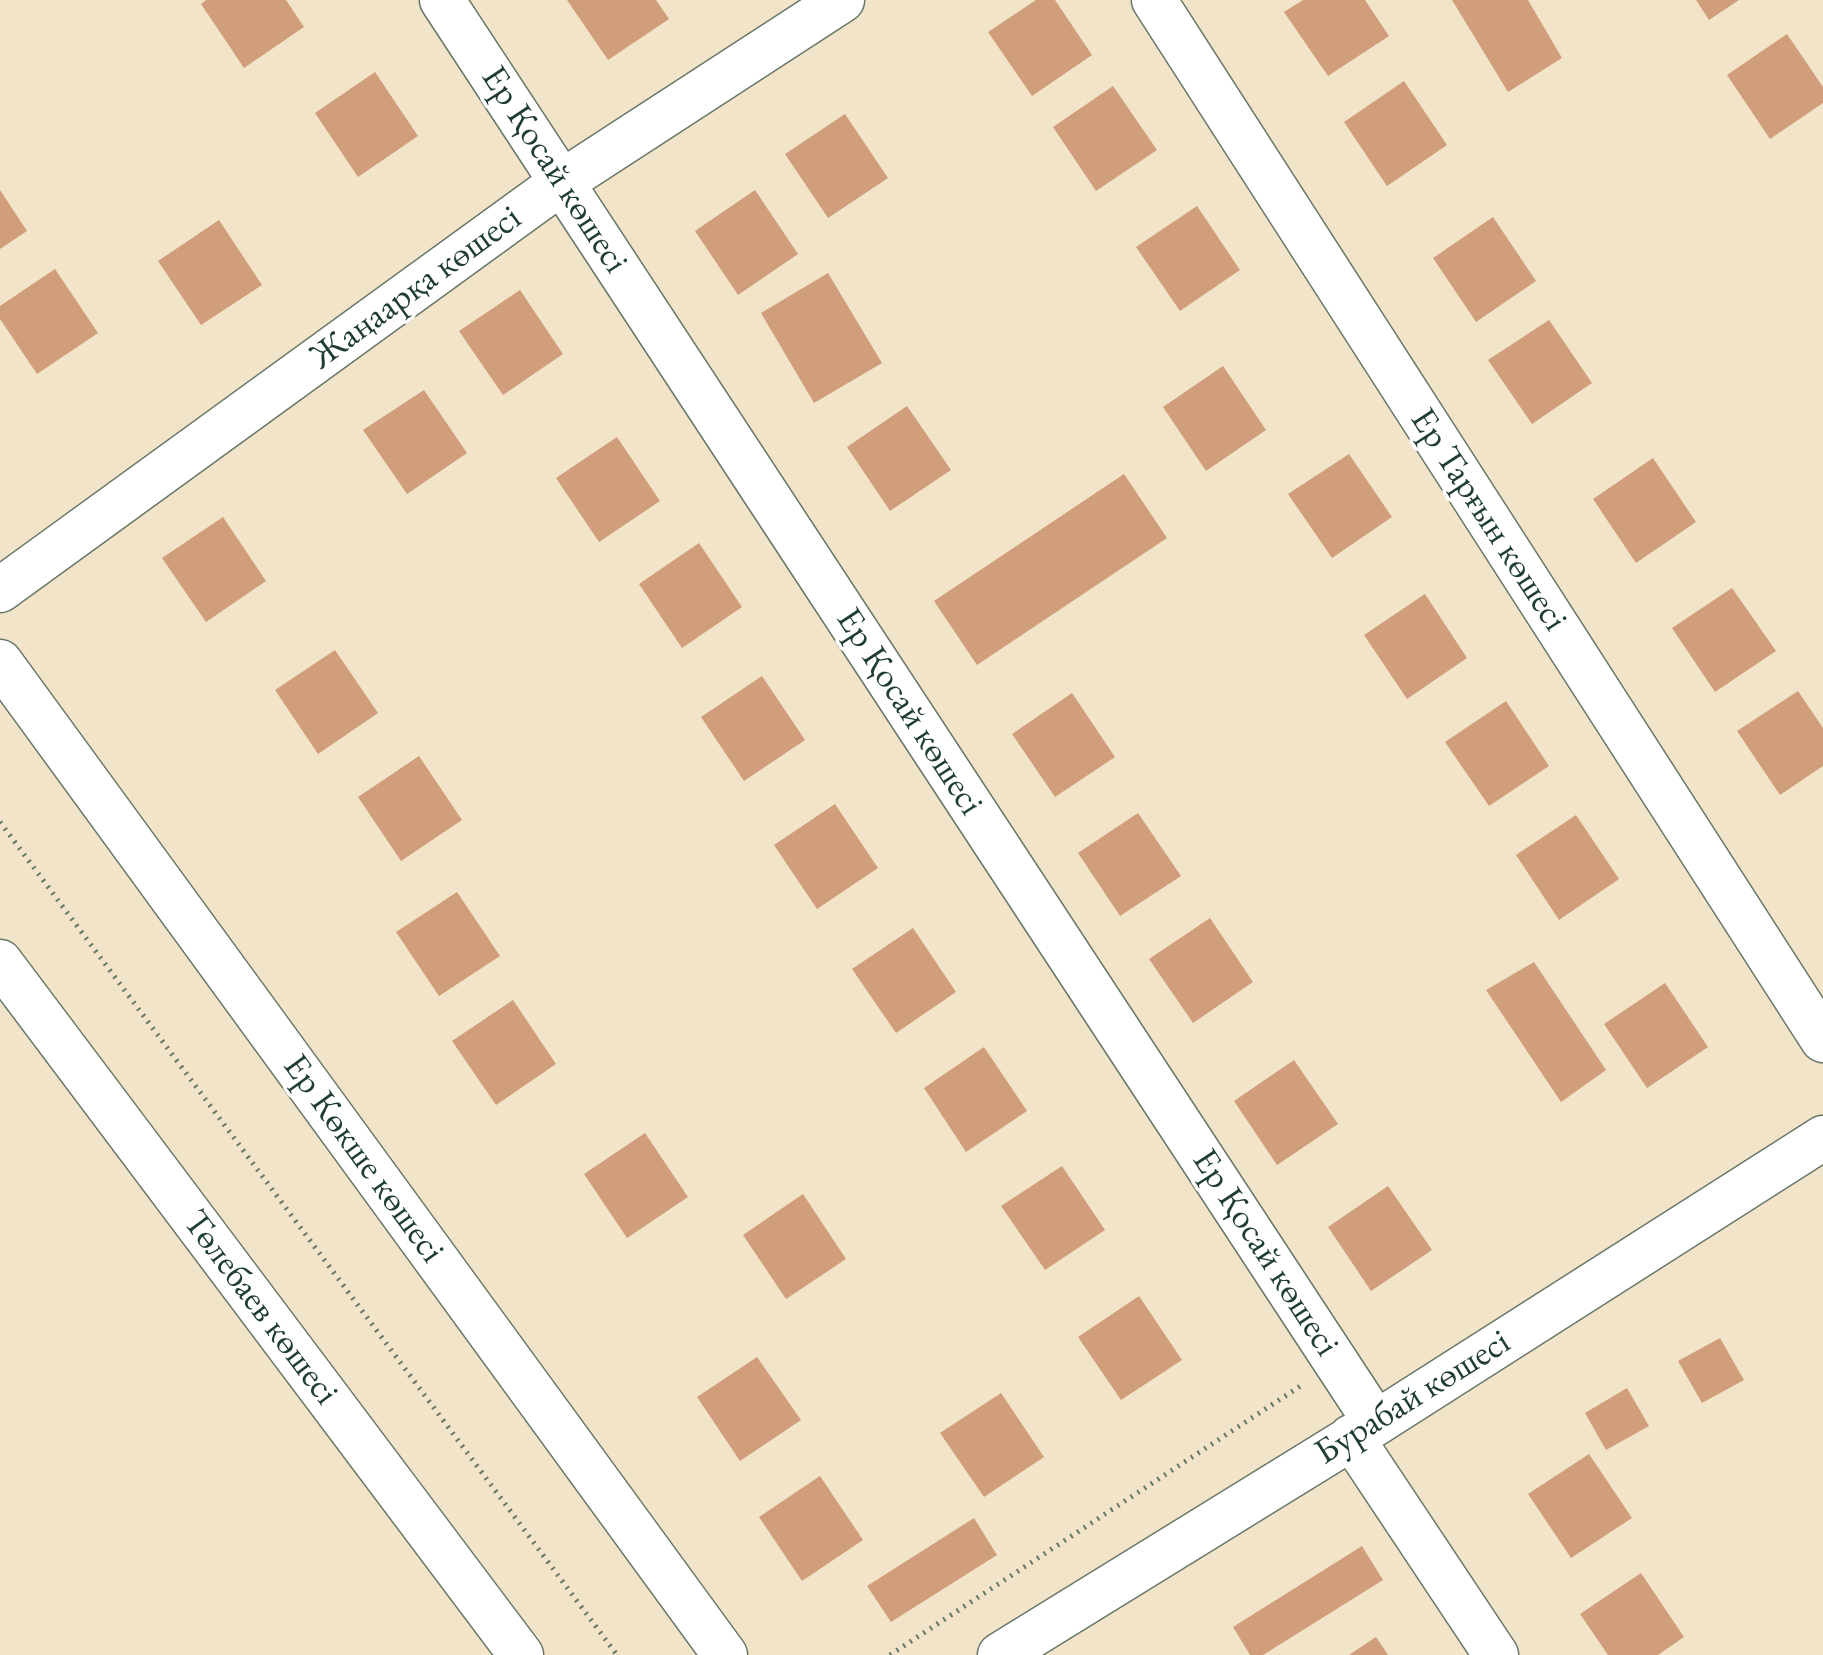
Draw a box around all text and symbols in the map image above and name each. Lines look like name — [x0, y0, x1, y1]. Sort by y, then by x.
street label: Ер Қосай көшесі — [471, 58, 637, 282]
street label: Жаңаарқа көшесі — [302, 197, 530, 379]
street label: Ер Тарғын көшесі — [1400, 401, 1576, 639]
street label: Ер Қосай көшесі — [826, 600, 992, 824]
street label: Ер Көкше көшесі — [273, 1046, 453, 1272]
street label: Ер Қосай көшесі — [1182, 1141, 1348, 1365]
street label: Төлебаев көшесі — [173, 1202, 347, 1414]
street label: Бурабай көшесі — [1307, 1321, 1519, 1475]

